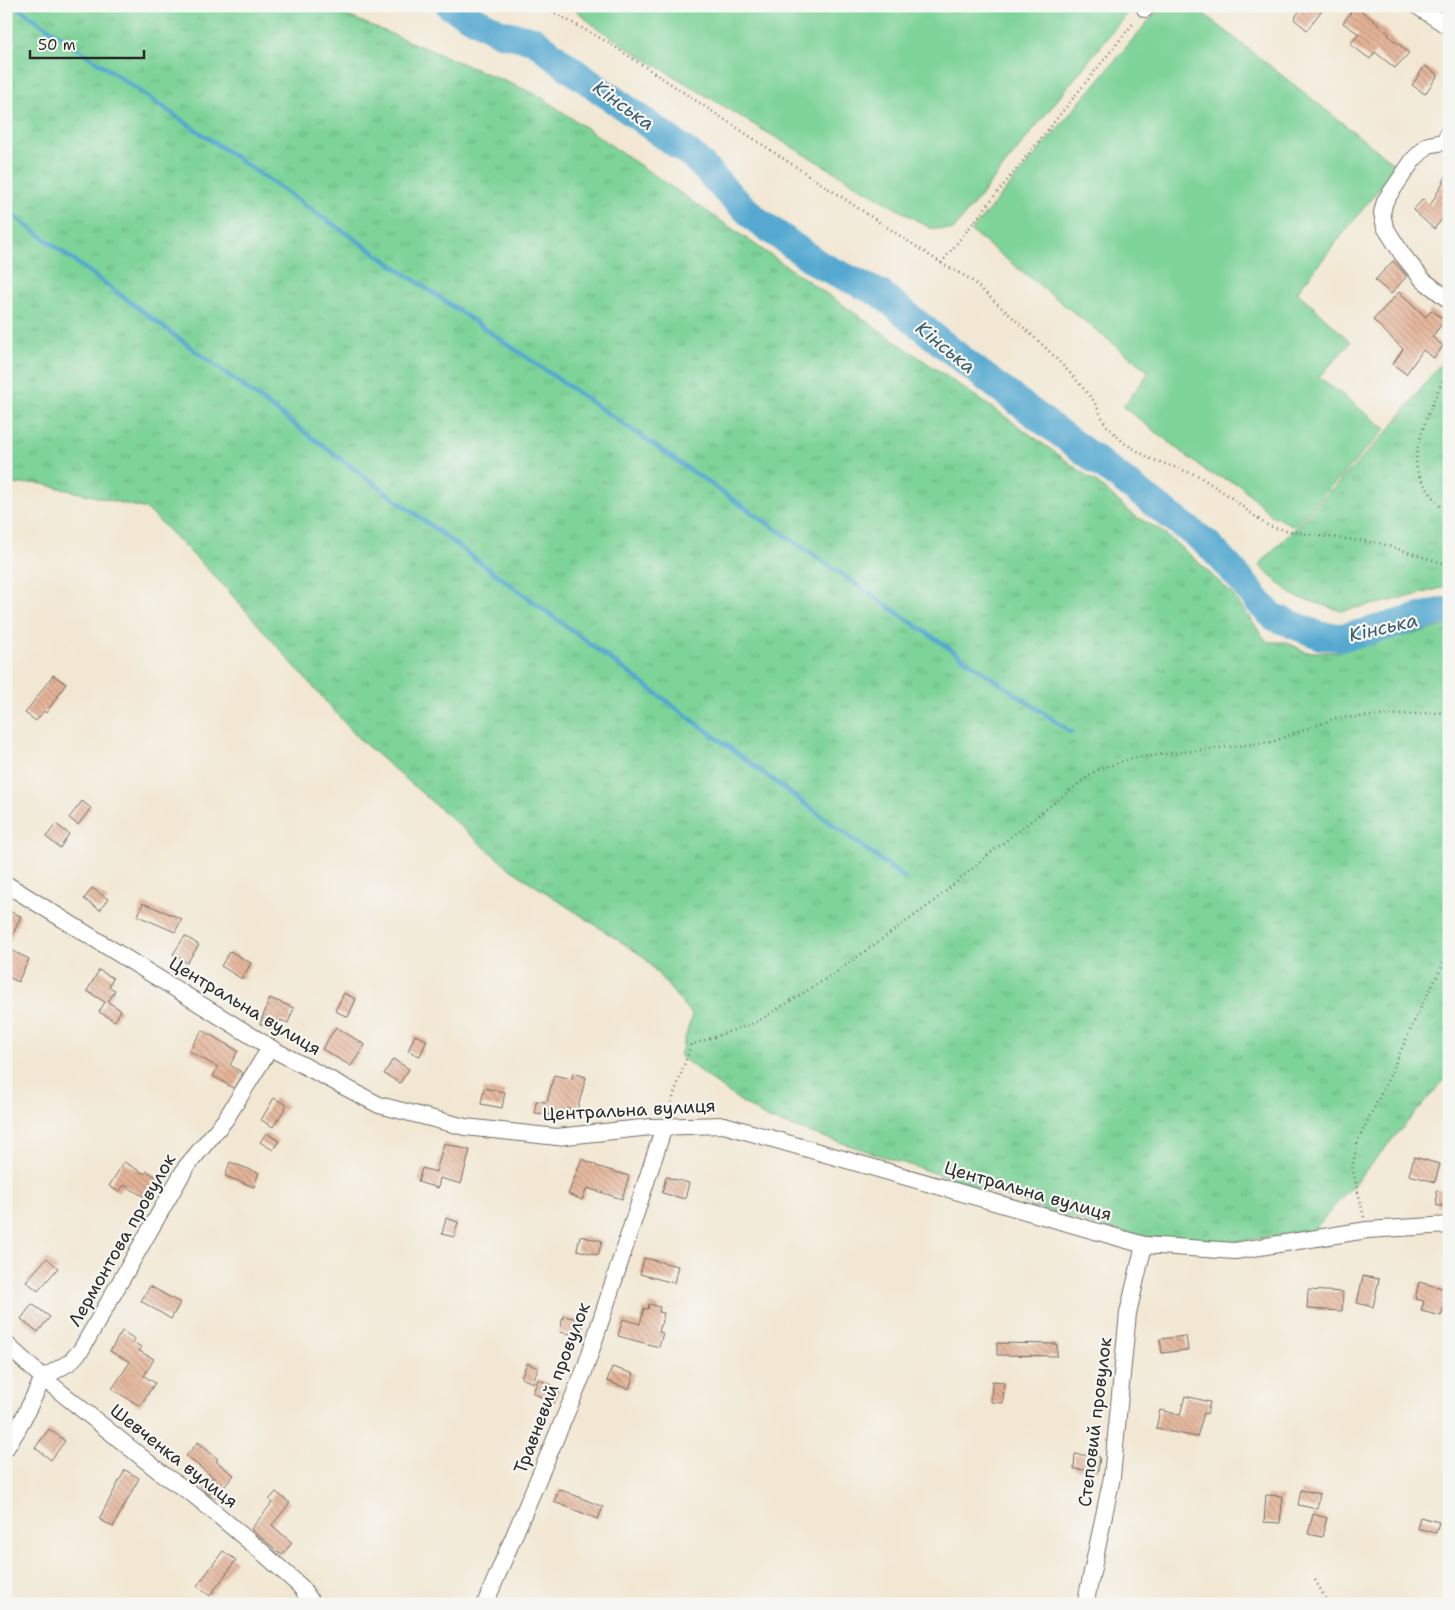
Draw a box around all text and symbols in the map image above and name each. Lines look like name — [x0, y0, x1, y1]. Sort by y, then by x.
scale bar — [30, 28, 144, 60]
text: 50 m — [38, 35, 76, 55]
water label: Кінська — [588, 75, 659, 136]
water label: Кінська — [911, 316, 981, 379]
water label: Кінська — [1346, 607, 1420, 648]
street label: Центральна вулиця — [164, 951, 326, 1061]
street label: Центральна вулиця — [542, 1093, 716, 1127]
street label: Лермонтова провулок — [63, 1149, 181, 1331]
street label: Центральна вулиця — [941, 1156, 1115, 1226]
street label: Травневий провулок — [508, 1298, 596, 1477]
street label: Степовий провулок — [1073, 1335, 1117, 1508]
street label: Шевченка вулиця — [105, 1398, 243, 1514]

